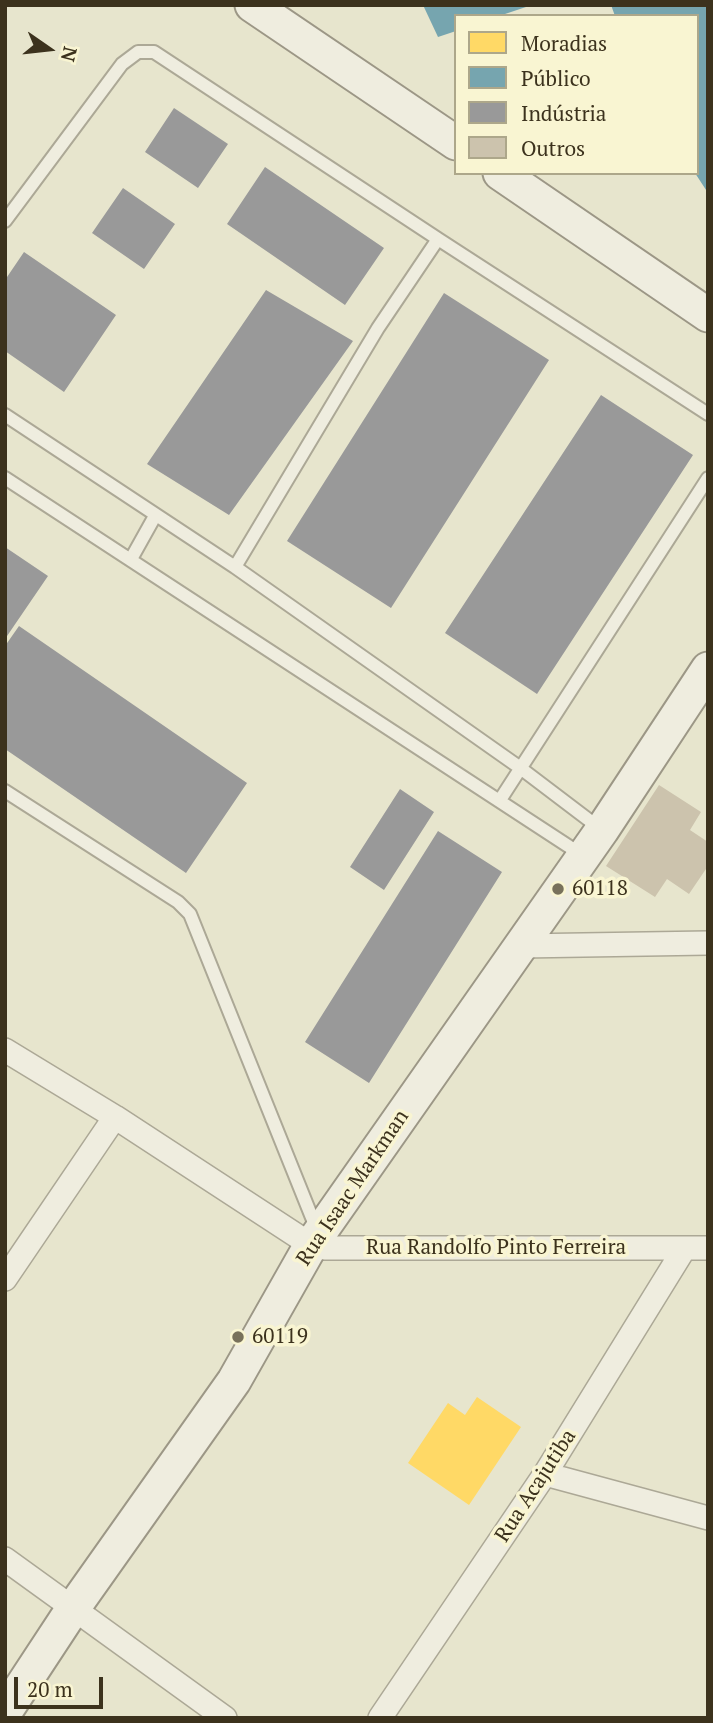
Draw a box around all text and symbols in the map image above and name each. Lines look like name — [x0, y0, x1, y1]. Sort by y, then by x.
north arrow — [14, 14, 84, 84]
legend — [454, 14, 699, 175]
text: Moradias — [521, 29, 607, 57]
text: N — [56, 44, 84, 64]
text: Público — [521, 64, 591, 92]
text: Indústria — [521, 99, 606, 127]
text: Outros — [521, 134, 585, 162]
place label: 60118 — [572, 876, 628, 902]
marker: 60118 — [550, 881, 566, 897]
street label: Rua Isaac Markman — [291, 1105, 415, 1271]
street label: Rua Randolfo Pinto Ferreira — [366, 1235, 626, 1261]
place label: 60119 — [252, 1324, 308, 1350]
marker: 60119 — [230, 1329, 246, 1345]
street label: Rua Acajutiba — [490, 1425, 582, 1547]
scale bar — [18, 1664, 107, 1708]
text: 20 m — [27, 1675, 73, 1703]

